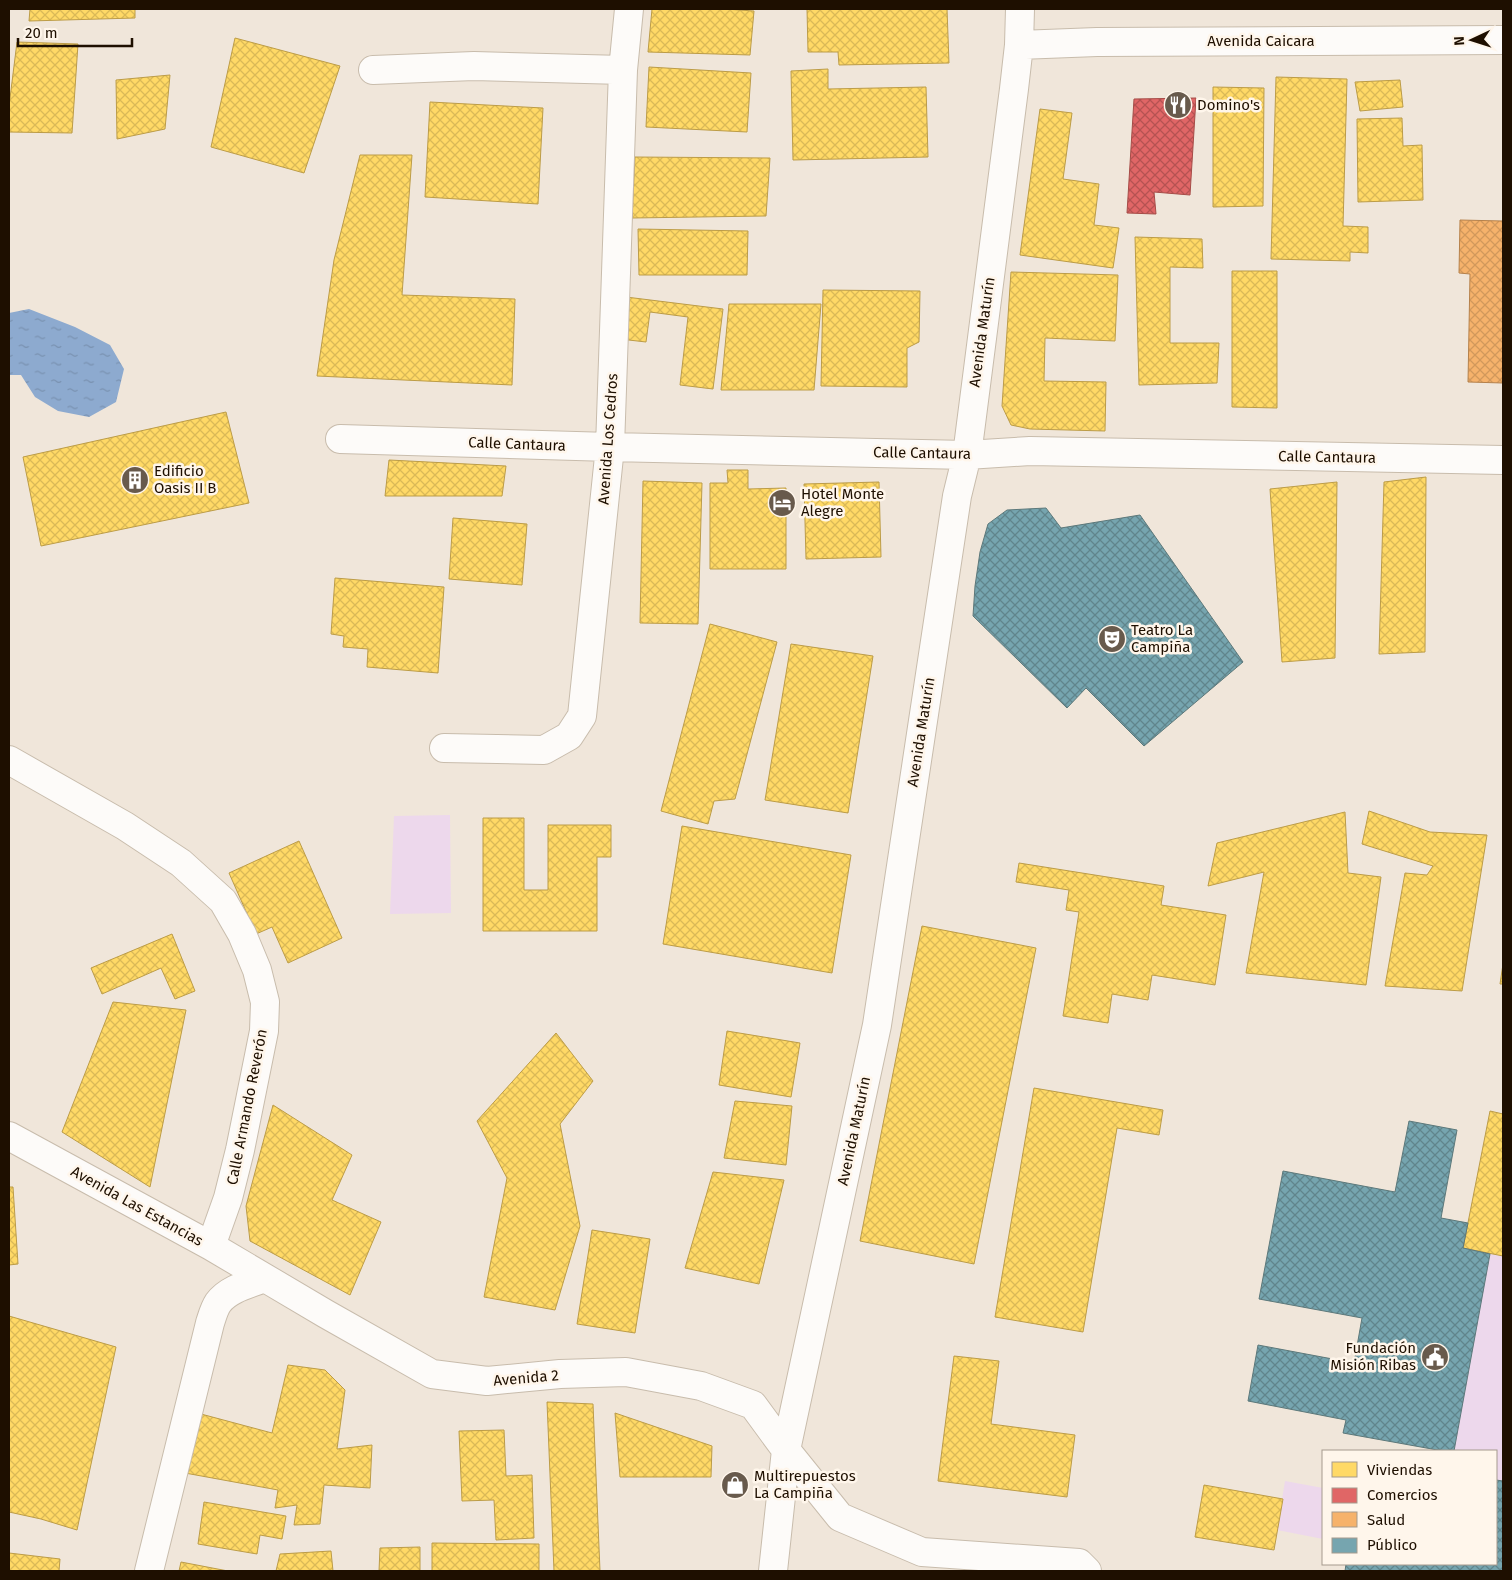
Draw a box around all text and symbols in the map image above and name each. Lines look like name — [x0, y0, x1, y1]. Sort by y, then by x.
scale bar — [18, 15, 131, 47]
north arrow — [1447, 15, 1497, 65]
text: 20 m — [25, 24, 58, 42]
street label: Avenida Caicara — [1207, 32, 1315, 50]
text: N — [1451, 36, 1468, 46]
restaurant icon: Domino's — [1163, 90, 1193, 120]
place label: Domino's — [1197, 96, 1260, 114]
street label: Avenida Maturín — [965, 276, 999, 388]
street label: Avenida Los Cedros — [594, 373, 622, 505]
street label: Calle Cantaura — [468, 433, 566, 455]
street label: Calle Cantaura — [873, 443, 971, 463]
street label: Calle Cantaura — [1278, 447, 1376, 467]
place label: Edificio Oasis II B — [154, 462, 216, 497]
building icon: Edificio Oasis II B — [120, 465, 150, 495]
place label: Hotel Monte Alegre — [801, 485, 884, 520]
hotel icon: Hotel Monte Alegre — [767, 488, 797, 518]
place label: Teatro La Campiña — [1131, 621, 1193, 656]
theatre icon: Teatro La Campiña — [1097, 624, 1127, 654]
street label: Avenida Maturín — [903, 676, 939, 788]
street label: Calle Armando Reverón — [223, 1028, 271, 1186]
street label: Avenida Maturín — [834, 1075, 874, 1187]
street label: Avenida Las Estancias — [68, 1162, 206, 1250]
place label: Fundación Misión Ribas — [1330, 1339, 1416, 1374]
public building icon: Fundación Misión Ribas — [1420, 1342, 1450, 1372]
street label: Avenida 2 — [493, 1366, 559, 1390]
legend — [1322, 1450, 1497, 1565]
text: Viviendas — [1367, 1461, 1432, 1479]
place label: Multirepuestos La Campiña — [754, 1467, 856, 1502]
shop icon: Multirepuestos La Campiña — [720, 1470, 750, 1500]
text: Comercios — [1367, 1486, 1437, 1504]
text: Salud — [1367, 1511, 1405, 1529]
text: Público — [1367, 1536, 1417, 1554]

